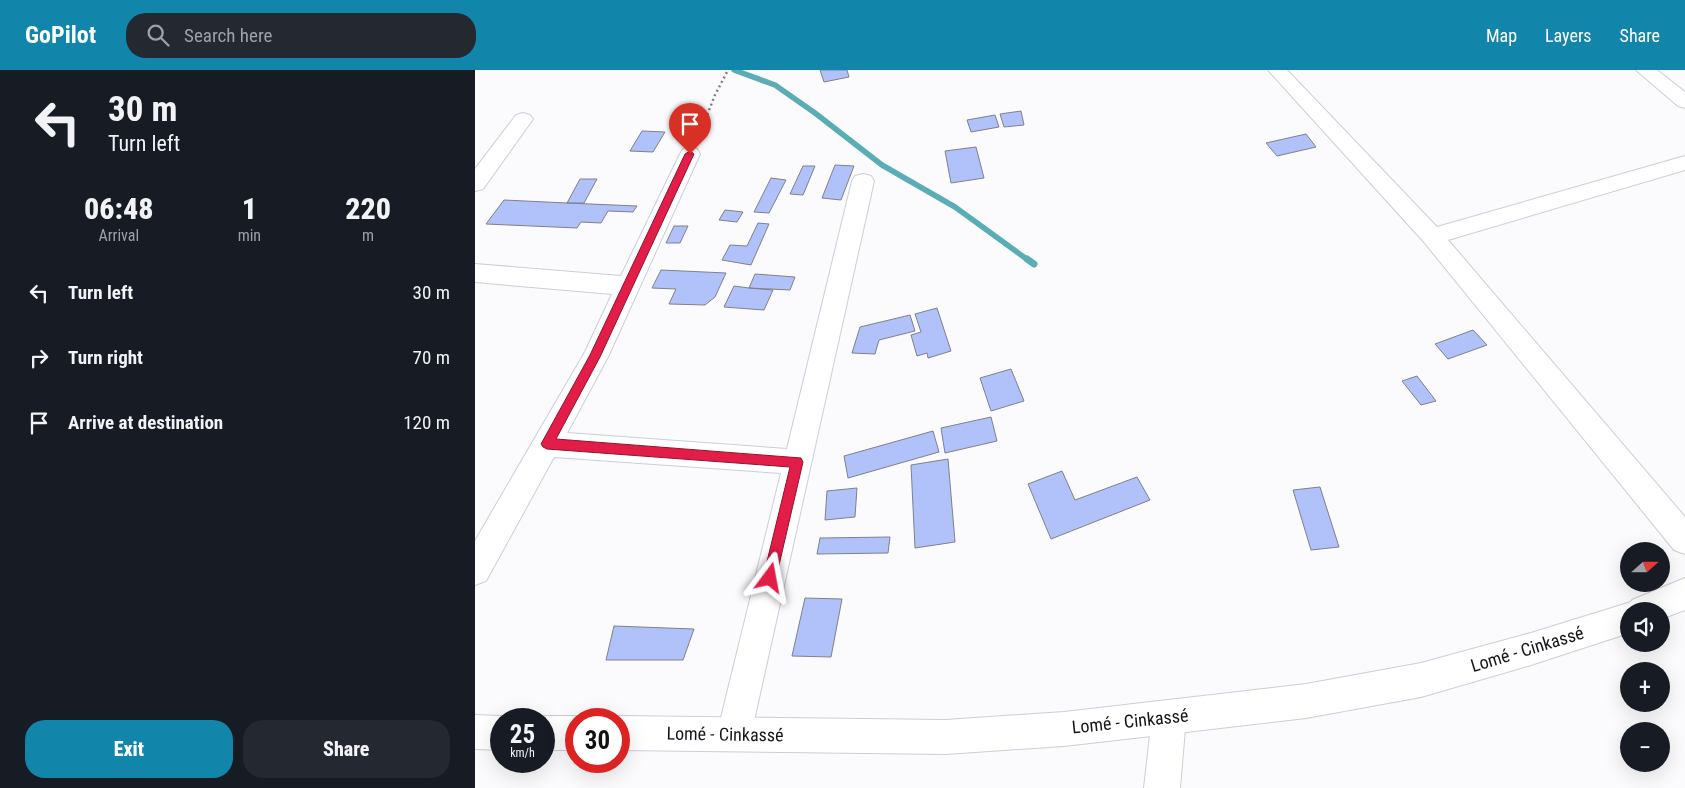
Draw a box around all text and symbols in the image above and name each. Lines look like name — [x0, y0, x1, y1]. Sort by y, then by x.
search box — [126, 13, 476, 58]
text: GoPilot — [25, 21, 96, 49]
icon: search — [144, 21, 172, 49]
text: Search here — [184, 24, 272, 47]
text: Map — [1486, 25, 1517, 46]
text: Layers — [1545, 25, 1592, 46]
text: Share — [1620, 25, 1660, 46]
text: 30 m — [108, 89, 177, 130]
icon: left — [25, 90, 90, 155]
pin — [669, 103, 711, 154]
icon: arrive — [676, 110, 704, 138]
text: Turn left — [108, 131, 180, 156]
text: 06:48 — [84, 191, 154, 226]
text: 1 — [242, 191, 257, 226]
text: 220 — [345, 191, 391, 226]
text: Arrival — [98, 226, 139, 245]
text: min — [238, 226, 261, 245]
text: m — [362, 226, 374, 245]
icon: left — [25, 279, 53, 307]
text: Turn left — [68, 281, 133, 304]
text: 30 m — [413, 281, 450, 304]
icon: right — [25, 344, 53, 372]
text: Turn right — [68, 346, 143, 369]
text: 70 m — [413, 346, 450, 369]
icon: arrive — [25, 409, 53, 437]
text: Arrive at destination — [68, 411, 223, 434]
text: 120 m — [403, 411, 450, 434]
north arrow — [1620, 542, 1670, 592]
map controls — [1620, 542, 1670, 772]
position arrow — [743, 551, 795, 603]
button: sound — [1620, 602, 1670, 652]
street label: Lomé - Cinkassé — [1468, 622, 1586, 676]
button: + — [1620, 662, 1670, 712]
street label: Lomé - Cinkassé — [1071, 704, 1189, 738]
speed limit sign: 30 — [565, 708, 630, 773]
button: Exit — [25, 720, 233, 778]
button: Share — [243, 720, 450, 778]
text: 25 — [510, 720, 535, 749]
street label: Lomé - Cinkassé — [666, 722, 784, 746]
button: − — [1620, 722, 1670, 772]
text: km/h — [510, 746, 535, 760]

